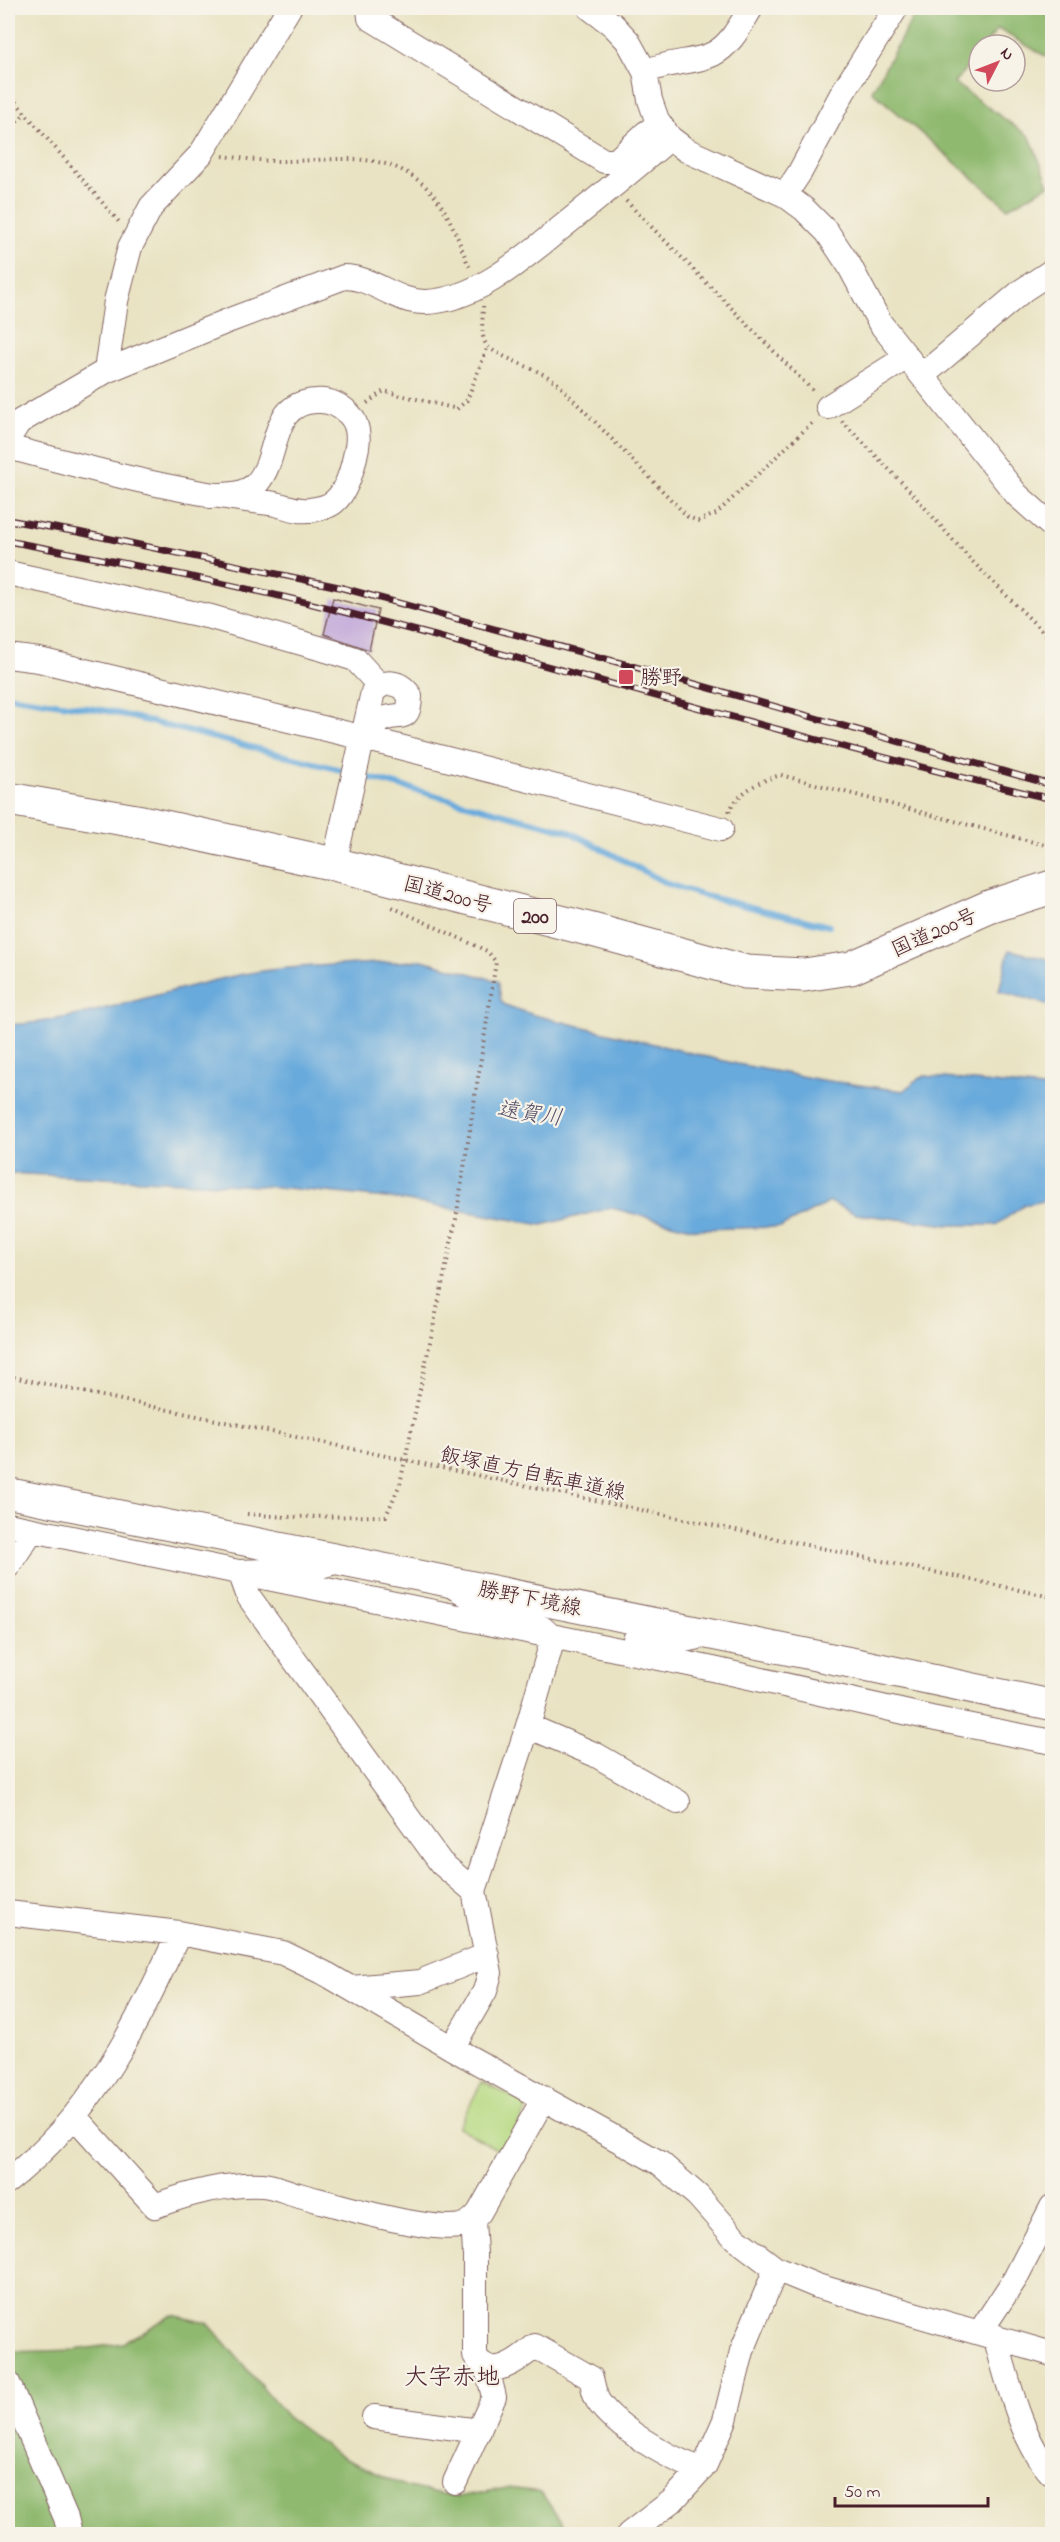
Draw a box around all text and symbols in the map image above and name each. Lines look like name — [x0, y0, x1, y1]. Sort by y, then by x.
north arrow — [967, 33, 1027, 93]
text: N — [994, 42, 1019, 66]
place label: 勝野 — [640, 664, 682, 694]
marker: 勝野 — [617, 668, 635, 686]
street label: 国道200号 — [399, 870, 496, 922]
road number: 200 — [514, 899, 556, 933]
street label: 国道200号 — [887, 901, 983, 966]
water label: 遠賀川 — [494, 1094, 565, 1136]
street label: 飯塚直方自転車道線 — [437, 1441, 628, 1509]
street label: 勝野下境線 — [475, 1575, 584, 1625]
district label: 大字赤地 — [404, 2361, 500, 2396]
scale bar — [835, 2470, 988, 2508]
text: 50 m — [844, 2480, 881, 2506]

